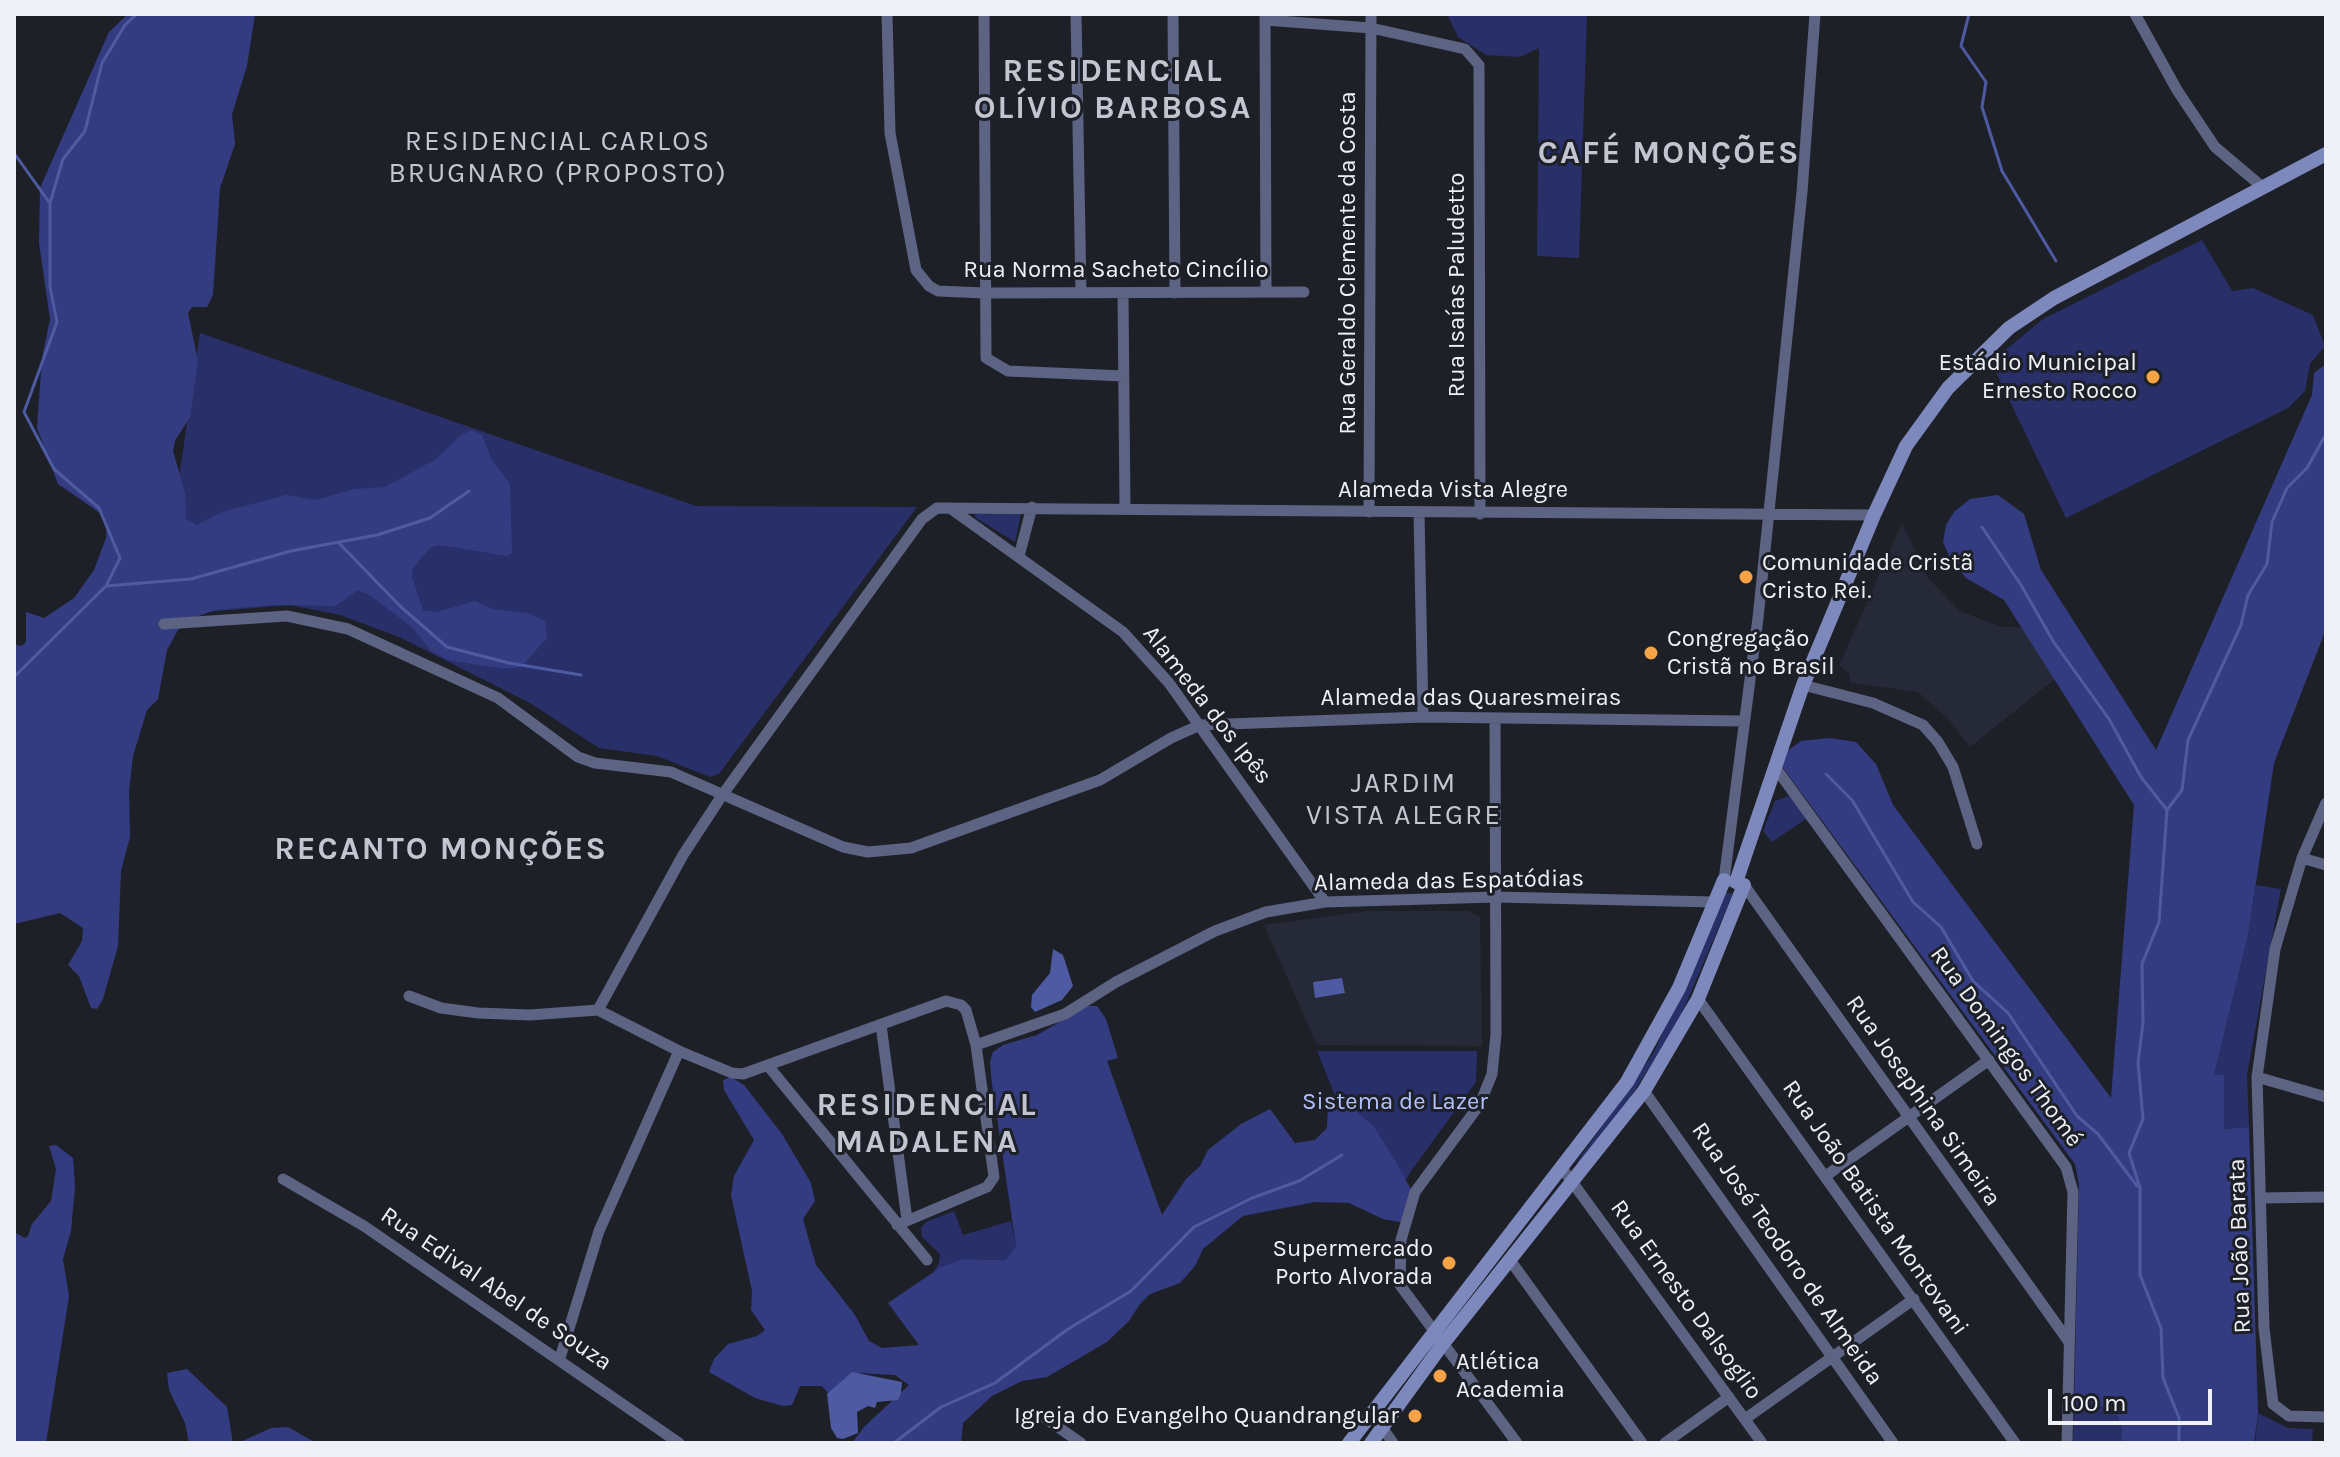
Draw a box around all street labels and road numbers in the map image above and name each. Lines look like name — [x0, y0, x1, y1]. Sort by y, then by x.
street label: Rua Geraldo Clemente da Costa — [1334, 91, 1362, 435]
street label: Rua Isaías Paludetto — [1443, 173, 1471, 397]
street label: Rua Norma Sacheto Cincílio — [963, 256, 1269, 284]
street label: Alameda Vista Alegre — [1338, 476, 1568, 504]
street label: Alameda dos Ipês — [1136, 620, 1278, 790]
street label: Alameda das Quaresmeiras — [1321, 684, 1621, 712]
street label: Alameda das Espatódias — [1314, 864, 1584, 898]
street label: Rua Domingos Thomé — [1924, 941, 2088, 1153]
street label: Rua Josephina Simeira — [1839, 990, 2007, 1212]
street label: Rua João Batista Montovani — [1776, 1075, 1974, 1341]
street label: Rua José Teodoro de Almeida — [1685, 1117, 1889, 1391]
street label: Rua João Barata — [2223, 1158, 2257, 1334]
street label: Rua Ernesto Dalsoglio — [1604, 1195, 1768, 1405]
street label: Rua Edival Abel de Souza — [375, 1201, 617, 1377]

